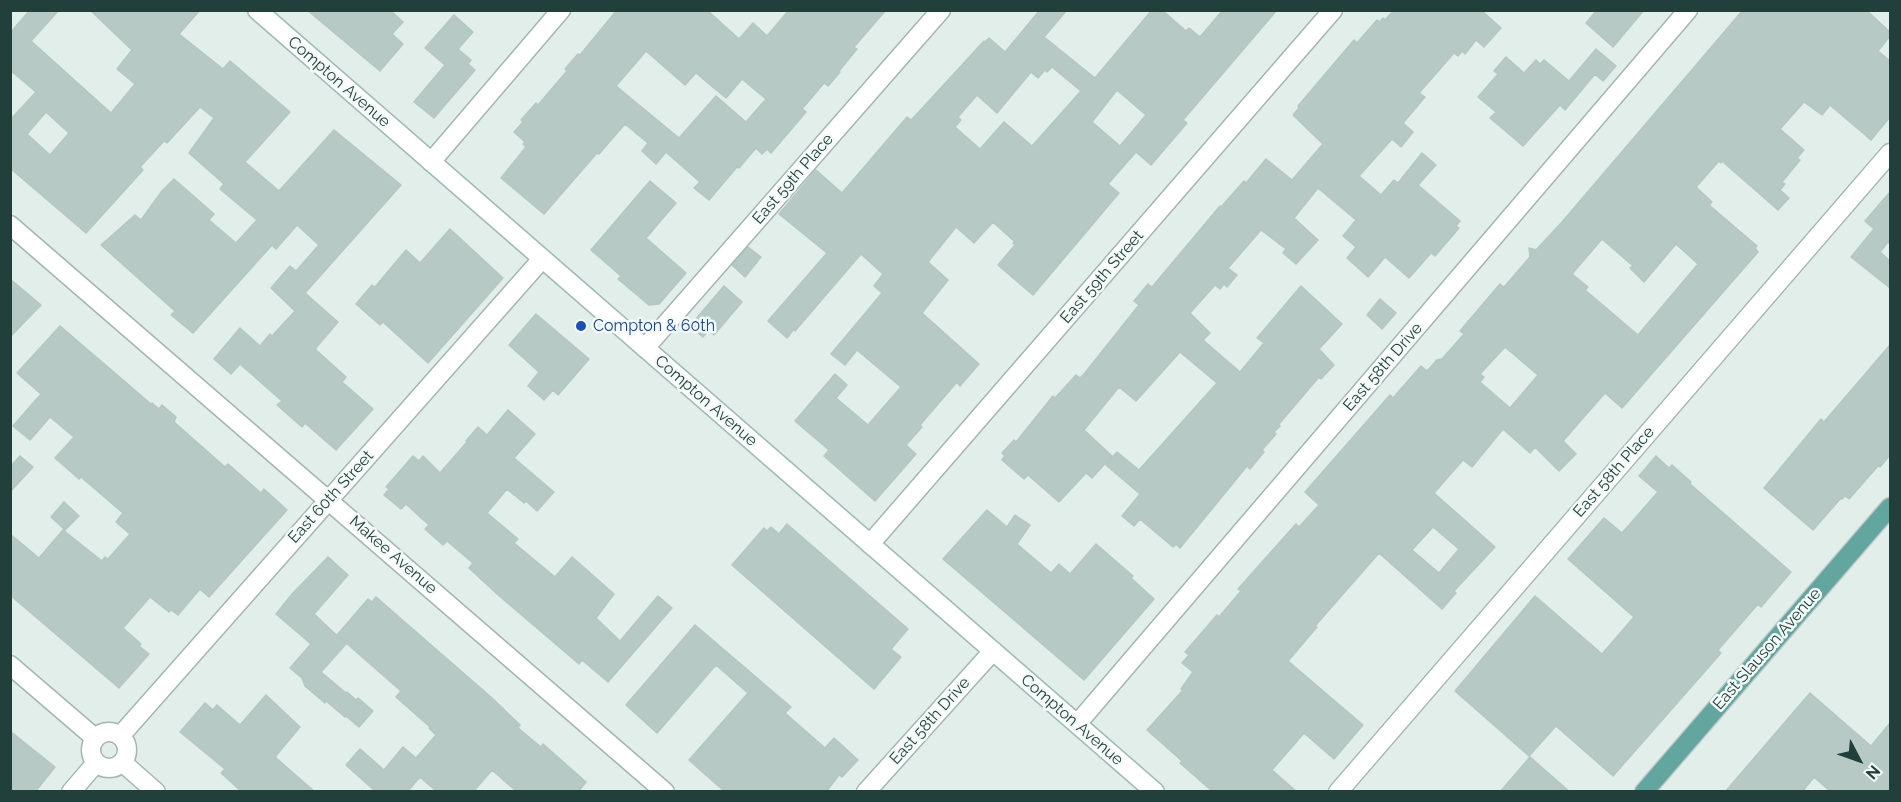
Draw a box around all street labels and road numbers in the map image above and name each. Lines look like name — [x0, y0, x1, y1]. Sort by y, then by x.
street label: Compton Avenue — [284, 32, 394, 132]
street label: East 59th Place — [749, 130, 837, 228]
street label: East 59th Street — [1056, 227, 1148, 327]
street label: East 58th Drive — [1339, 319, 1427, 415]
street label: Compton Avenue — [651, 351, 761, 451]
street label: East 58th Place — [1569, 423, 1659, 521]
street label: East 60th Street — [284, 447, 378, 547]
street label: Makee Avenue — [345, 512, 441, 598]
street label: East Slauson Avenue — [1709, 584, 1825, 714]
street label: Compton Avenue — [1017, 670, 1127, 770]
street label: East 58th Drive — [886, 673, 974, 769]

